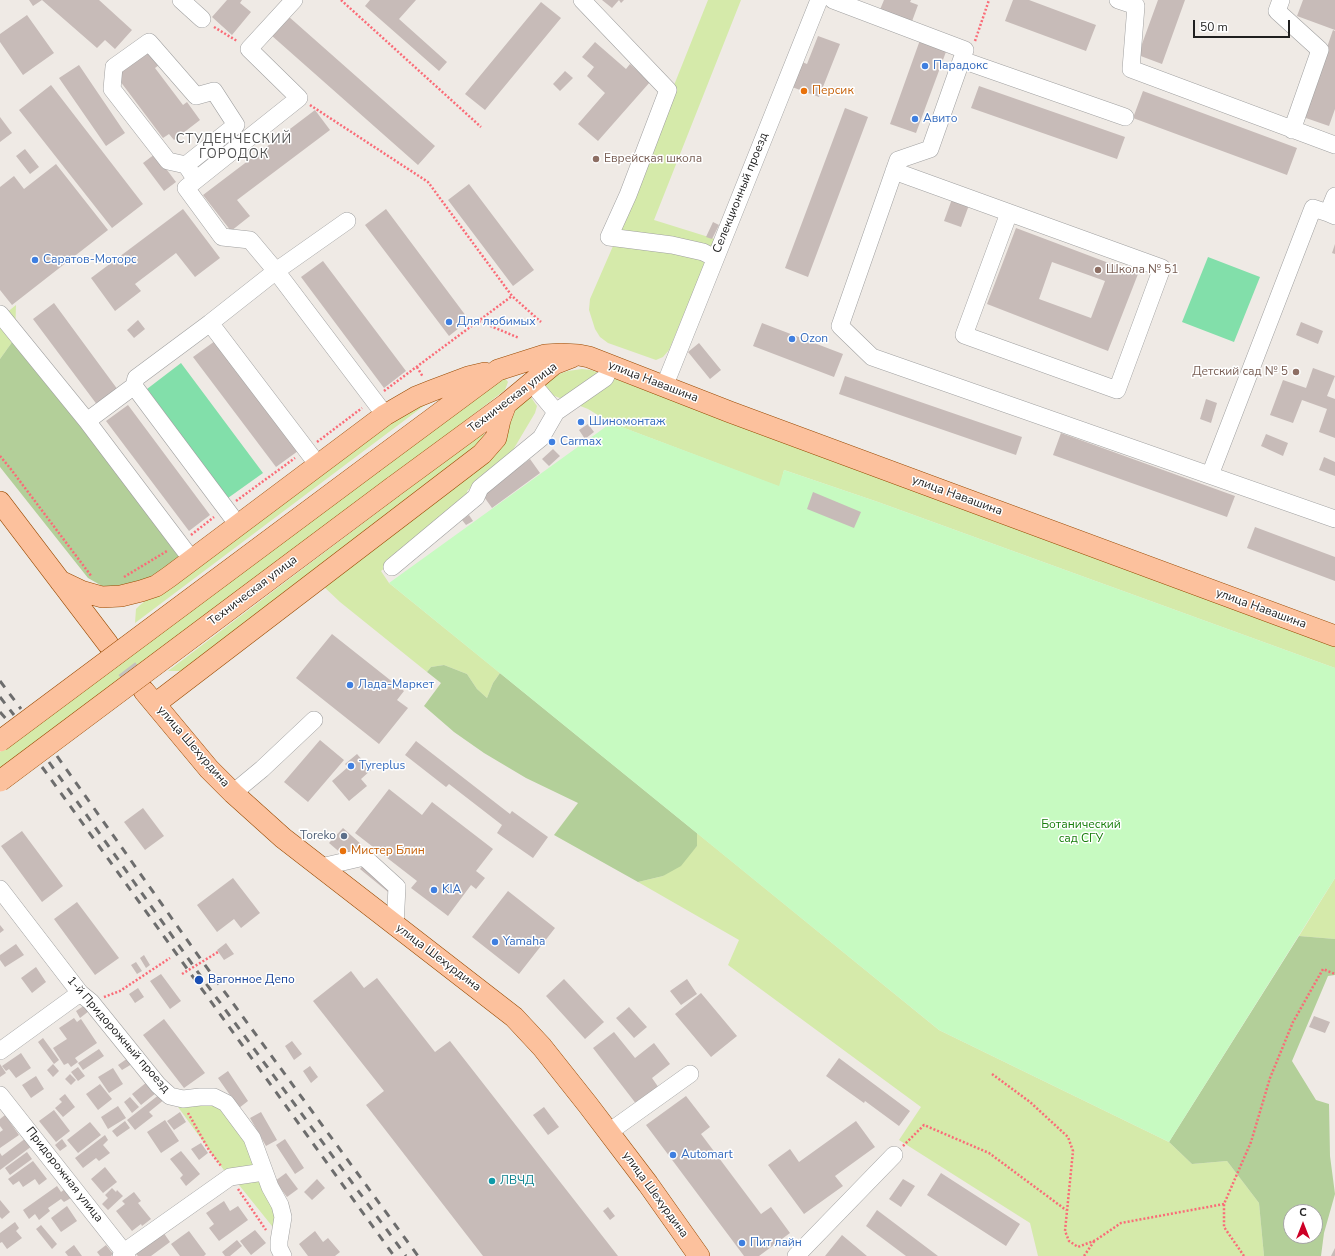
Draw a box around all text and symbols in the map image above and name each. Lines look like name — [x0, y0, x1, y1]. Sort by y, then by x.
scale bar — [1195, 12, 1292, 38]
text: 50 m — [1200, 19, 1228, 35]
place label: Парадокс — [933, 59, 988, 73]
marker: Парадокс — [920, 61, 930, 71]
place label: Персик — [812, 84, 854, 98]
marker: Персик — [799, 86, 809, 96]
place label: Авито — [923, 112, 957, 126]
marker: Авито — [910, 114, 920, 124]
street label: Селекционный проезд — [710, 131, 772, 255]
district label: СТУДЕНЧЕСКИЙ ГОРОДОК — [176, 132, 292, 163]
place label: Еврейская школа — [604, 152, 702, 166]
marker: Еврейская школа — [591, 154, 601, 164]
place label: Саратов-Моторс — [43, 253, 137, 267]
marker: Саратов-Моторс — [30, 255, 40, 265]
place label: Школа № 51 — [1106, 263, 1178, 277]
marker: Школа № 51 — [1093, 265, 1103, 275]
place label: Для любимых — [457, 315, 536, 329]
marker: Для любимых — [444, 317, 454, 327]
place label: Ozon — [800, 332, 828, 346]
marker: Ozon — [787, 334, 797, 344]
street label: улица Навашина — [606, 358, 700, 406]
street label: Техническая улица — [466, 360, 560, 436]
place label: Детский сад № 5 — [1192, 365, 1288, 379]
marker: Детский сад № 5 — [1291, 367, 1301, 377]
place label: Шиномонтаж — [589, 415, 665, 429]
marker: Шиномонтаж — [576, 417, 586, 427]
place label: Carmax — [560, 435, 601, 449]
marker: Carmax — [547, 437, 557, 447]
street label: улица Навашина — [910, 473, 1004, 519]
street label: Техническая улица — [206, 553, 300, 629]
street label: улица Навашина — [1214, 586, 1308, 632]
place label: Лада-Маркет — [358, 678, 434, 692]
marker: Лада-Маркет — [345, 680, 355, 690]
street label: улица Шехурдина — [154, 703, 232, 791]
place label: Tyreplus — [359, 759, 405, 773]
marker: Tyreplus — [346, 761, 356, 771]
park label: Ботанический сад СГУ — [1041, 818, 1121, 846]
place label: Toreko — [300, 829, 336, 843]
marker: Toreko — [339, 831, 349, 841]
place label: Мистер Блин — [351, 844, 425, 858]
marker: Мистер Блин — [338, 846, 348, 856]
place label: KIA — [442, 883, 461, 897]
marker: KIA — [429, 885, 439, 895]
street label: улица Шехурдина — [393, 921, 483, 995]
place label: Yamaha — [503, 935, 545, 949]
marker: Yamaha — [490, 937, 500, 947]
place label: Вагонное Депо — [208, 973, 295, 987]
street label: 1-й Придорожный проезд — [64, 974, 172, 1096]
marker: Вагонное Депо — [193, 974, 205, 986]
street label: Придорожная улица — [22, 1124, 106, 1226]
place label: Automart — [681, 1148, 733, 1162]
street label: улица Шехурдина — [619, 1149, 691, 1241]
marker: Automart — [668, 1150, 678, 1160]
place label: ЛВЧД — [500, 1174, 534, 1188]
marker: ЛВЧД — [487, 1176, 497, 1186]
north arrow — [1283, 1204, 1323, 1244]
text: С — [1299, 1205, 1307, 1220]
place label: Пит лайн — [750, 1236, 802, 1250]
marker: Пит лайн — [737, 1238, 747, 1248]

